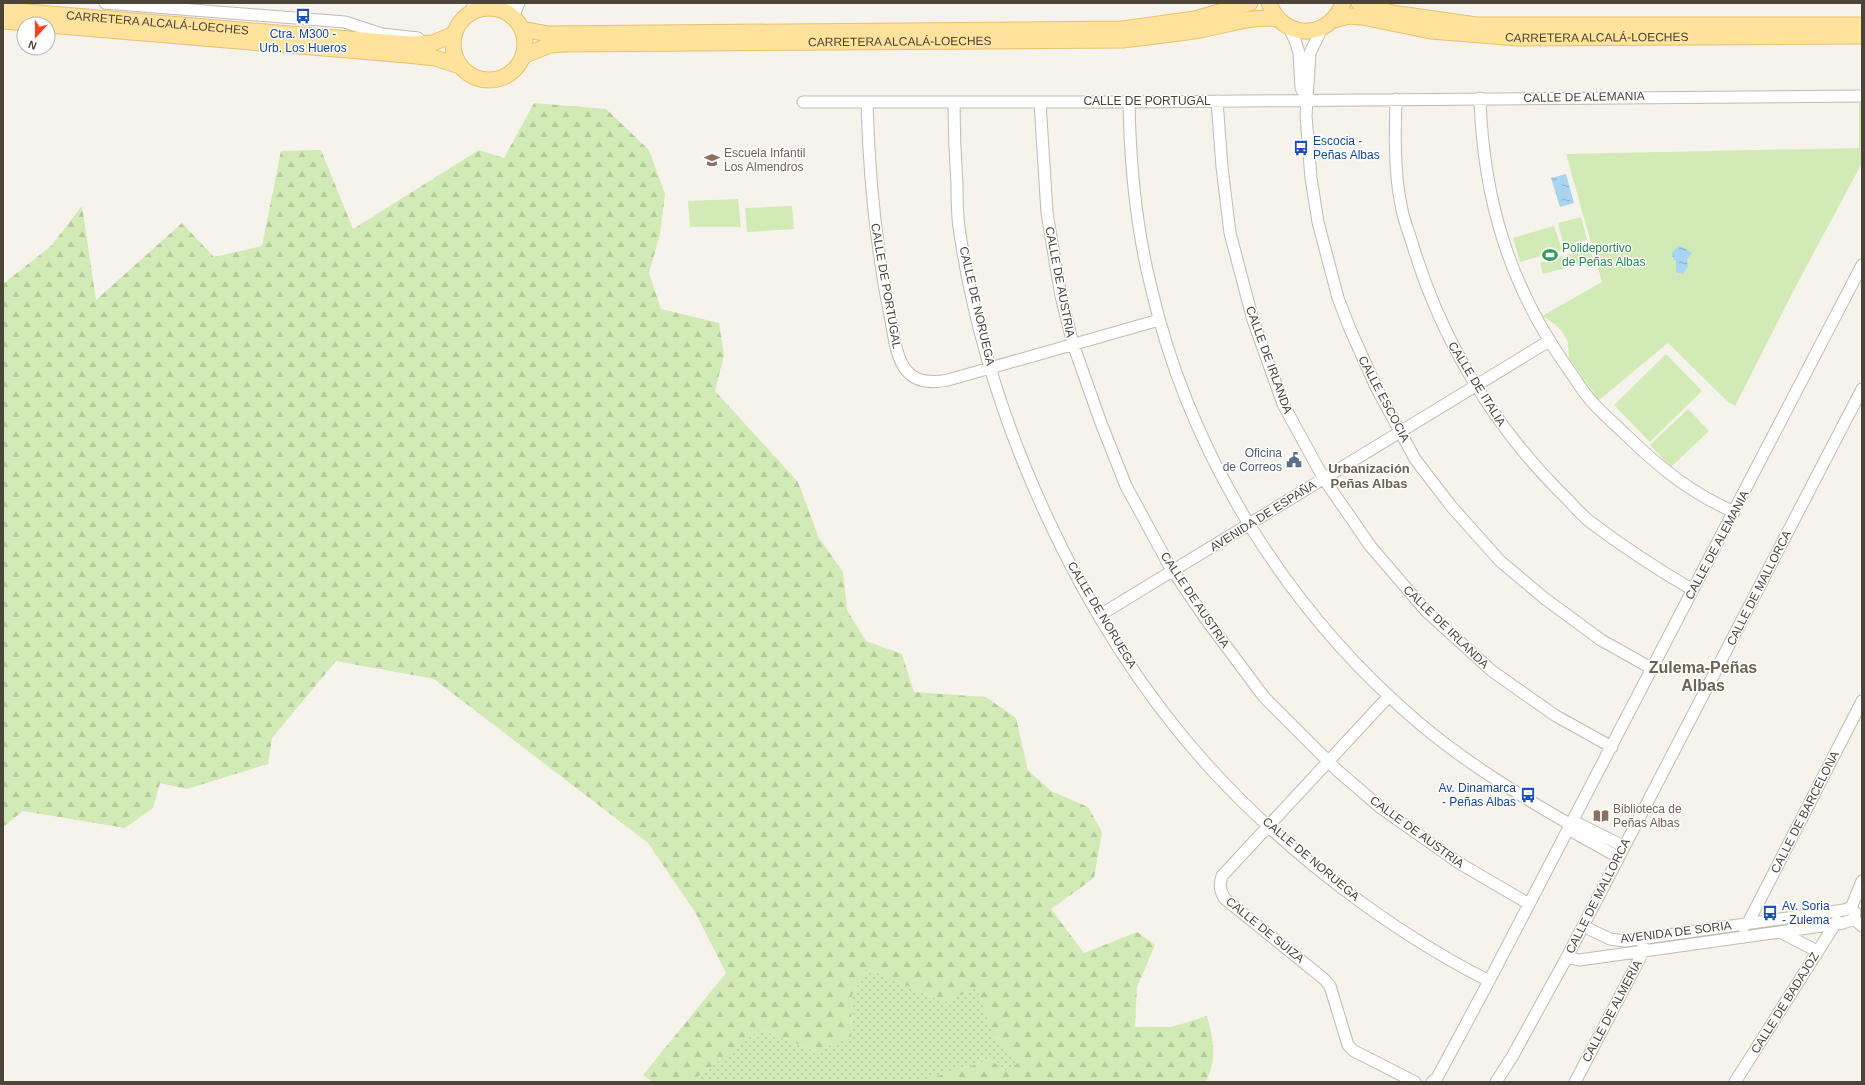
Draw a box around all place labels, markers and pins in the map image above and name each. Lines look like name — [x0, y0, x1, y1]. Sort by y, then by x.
bus stop icon: Ctra. M300 - Urb. Los Hueros — [294, 7, 312, 25]
place label: Ctra. M300 - Urb. Los Hueros — [259, 27, 347, 55]
place label: Escocia - Peñas Albas — [1313, 134, 1380, 162]
bus stop icon: Escocia - Peñas Albas — [1292, 139, 1310, 157]
place label: Escuela Infantil Los Almendros — [724, 146, 805, 174]
school or university icon: Escuela Infantil Los Almendros — [703, 151, 721, 169]
place label: Polideportivo de Peñas Albas — [1562, 241, 1645, 269]
sports icon: Polideportivo de Peñas Albas — [1541, 246, 1559, 264]
place label: Oficina de Correos — [1223, 446, 1282, 474]
public building icon: Oficina de Correos — [1285, 451, 1303, 469]
place label: Av. Dinamarca - Peñas Albas — [1438, 781, 1516, 809]
bus stop icon: Av. Dinamarca - Peñas Albas — [1519, 786, 1537, 804]
place label: Biblioteca de Peñas Albas — [1613, 802, 1682, 830]
library icon: Biblioteca de Peñas Albas — [1592, 807, 1610, 825]
place label: Av. Soria - Zulema — [1782, 899, 1830, 927]
bus stop icon: Av. Soria - Zulema — [1761, 904, 1779, 922]

